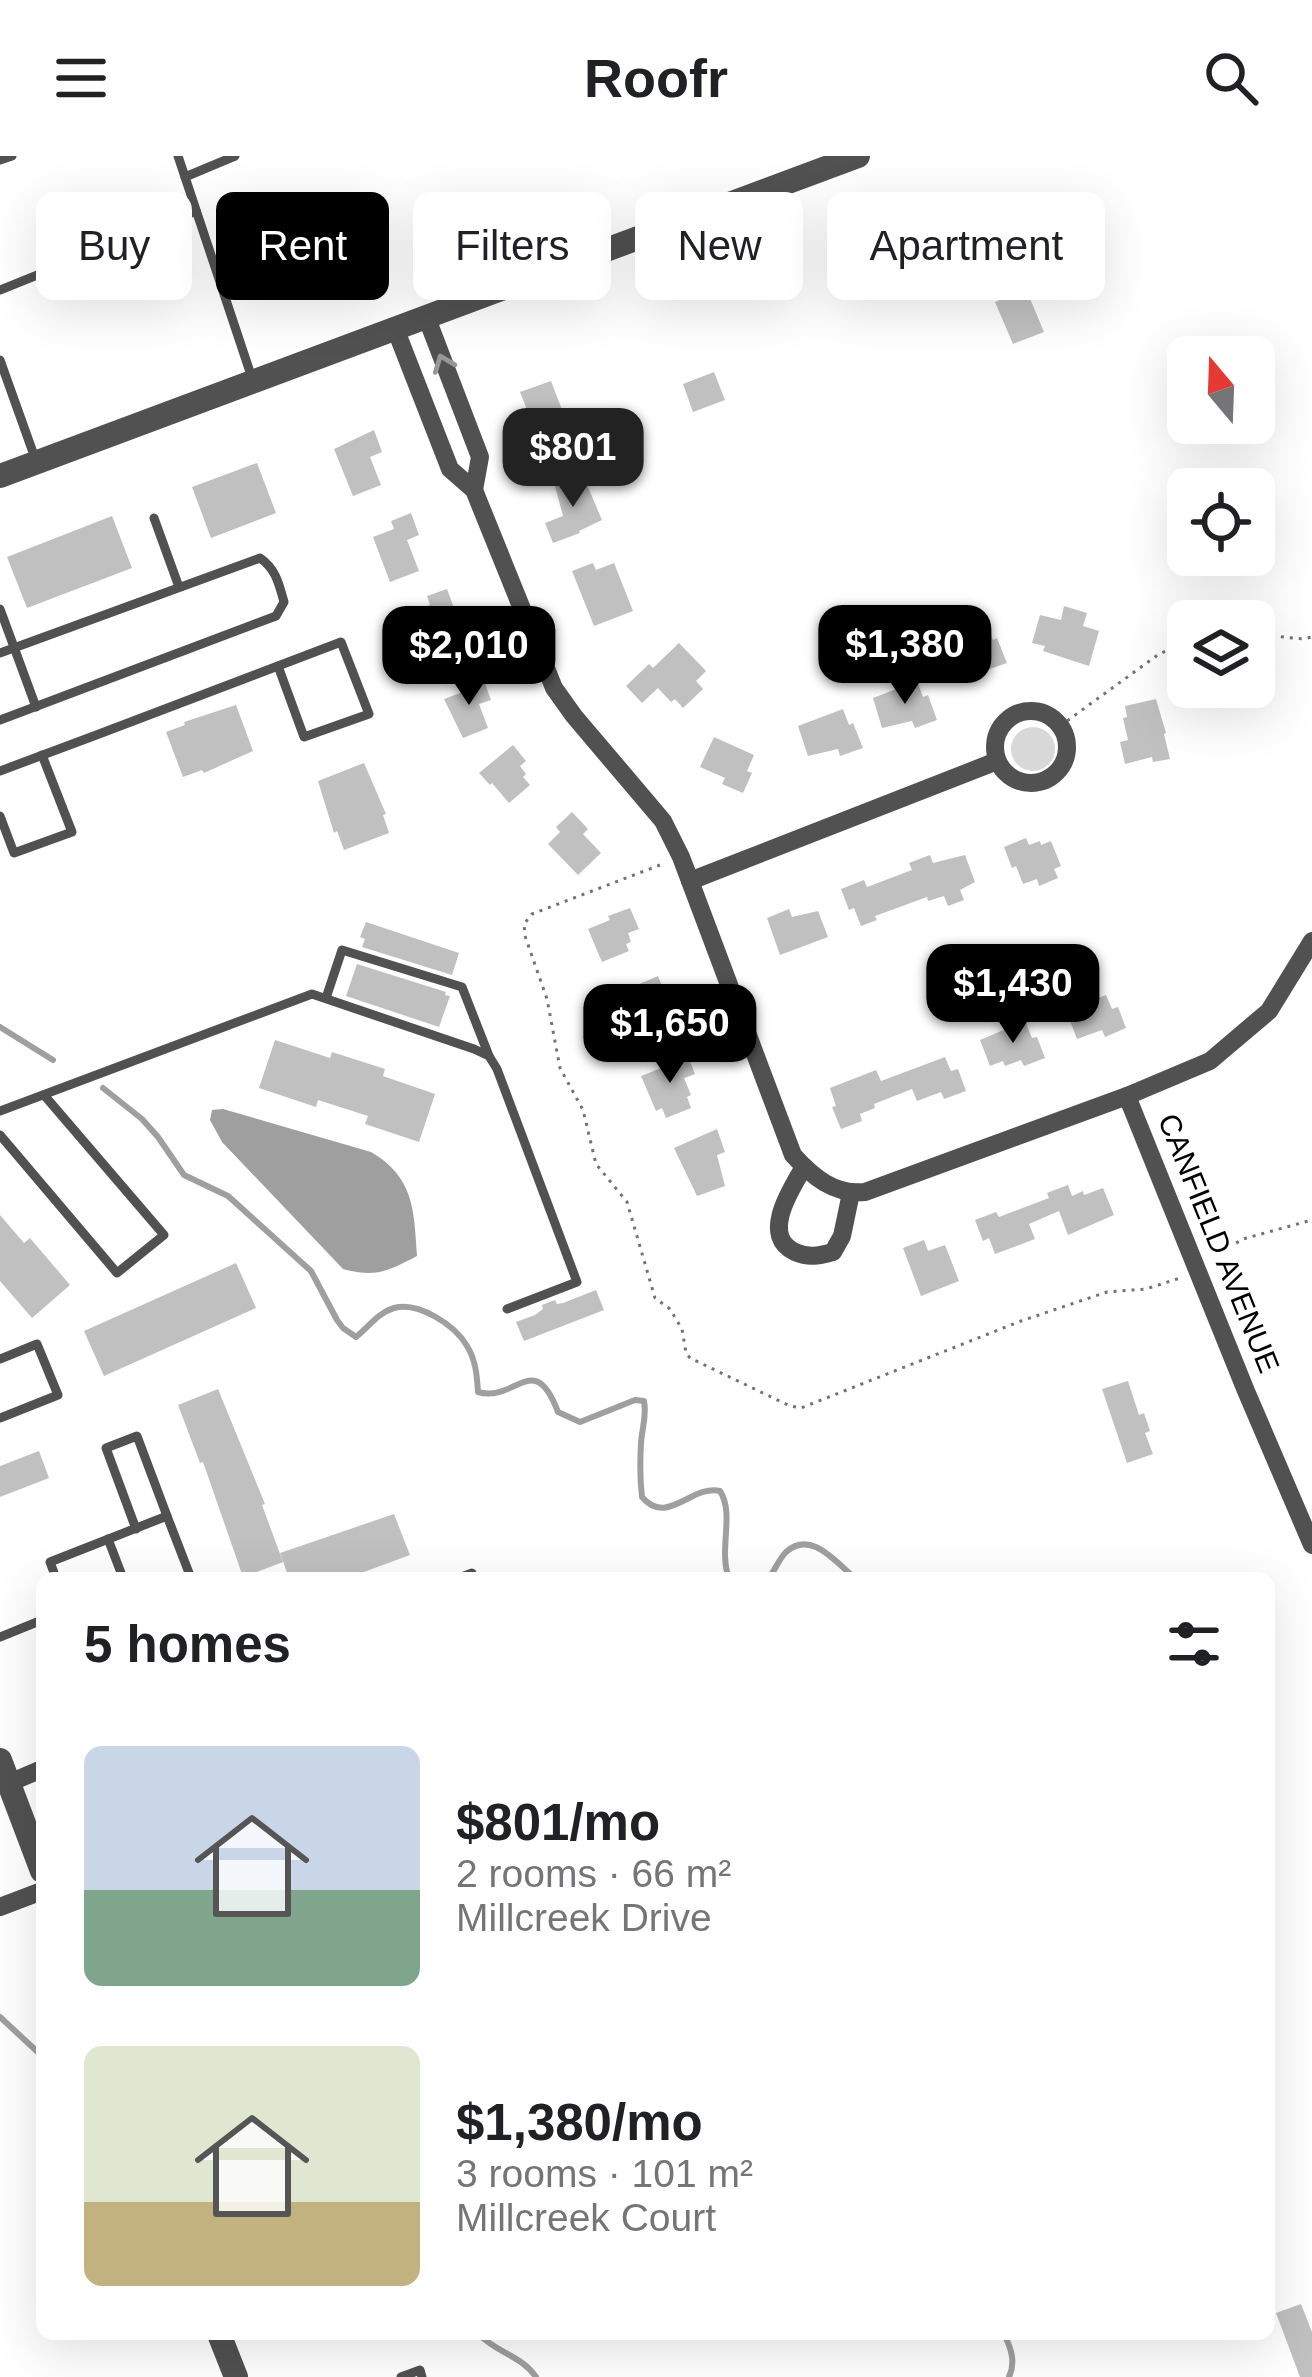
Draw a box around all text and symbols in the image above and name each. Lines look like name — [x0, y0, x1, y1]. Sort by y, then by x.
icon: menu — [48, 45, 114, 111]
icon: search — [1198, 45, 1264, 111]
text: Roofr — [584, 48, 728, 108]
chip: Buy — [36, 192, 192, 300]
chip: Rent — [216, 192, 389, 300]
chip: Filters — [413, 192, 611, 300]
chip: New — [635, 192, 803, 300]
chip: Apartment — [827, 192, 1105, 300]
north arrow — [1167, 336, 1275, 444]
map controls — [1167, 336, 1275, 708]
one-way arrow — [433, 353, 458, 374]
pin: $801 — [502, 408, 644, 510]
text: $801 — [530, 425, 616, 468]
button: locate — [1167, 468, 1275, 576]
button: layers — [1167, 600, 1275, 708]
pin: $1,380 — [807, 605, 1003, 707]
pin: $2,010 — [371, 606, 567, 708]
text: $1,380 — [845, 622, 965, 665]
text: $2,010 — [409, 623, 529, 666]
pin: $1,430 — [915, 944, 1111, 1046]
text: $1,430 — [953, 961, 1073, 1004]
pin: $1,650 — [572, 984, 768, 1086]
text: $1,650 — [610, 1001, 730, 1044]
street label: CANFIELD AVENUE — [1152, 1109, 1286, 1377]
icon: filters — [1161, 1611, 1227, 1677]
text: 5 homes — [84, 1616, 291, 1673]
icon: home — [180, 1794, 324, 1938]
text: $801/mo — [456, 1794, 660, 1851]
text: 2 rooms · 66 m² — [456, 1852, 731, 1895]
text: Millcreek Drive — [456, 1896, 712, 1939]
icon: home — [180, 2094, 324, 2238]
text: $1,380/mo — [456, 2094, 703, 2151]
text: 3 rooms · 101 m² — [456, 2152, 753, 2195]
text: Millcreek Court — [456, 2196, 716, 2239]

